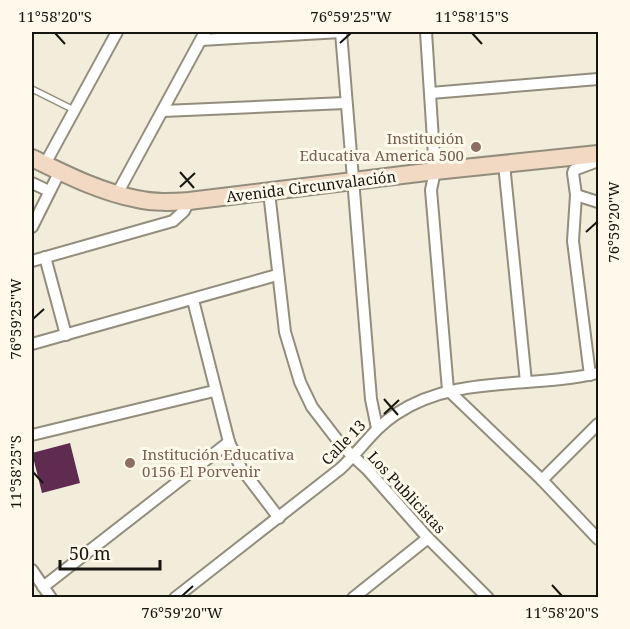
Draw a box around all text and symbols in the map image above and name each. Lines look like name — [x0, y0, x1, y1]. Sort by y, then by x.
text: 11°58'20"S — [18, 6, 92, 26]
text: 76°59'25"W — [310, 6, 392, 26]
text: 11°58'15"S — [435, 6, 509, 26]
place label: Institución Educativa America 500 — [299, 128, 464, 165]
marker: Institución Educativa America 500 — [469, 140, 483, 154]
street label: Avenida Circunvalación — [225, 166, 397, 206]
text: 76°59'20"W — [603, 181, 623, 263]
text: 76°59'25"W — [5, 278, 25, 360]
street label: Calle 13 — [316, 415, 370, 469]
text: 11°58'25"S — [5, 435, 25, 509]
place label: Institución Educativa 0156 El Porvenir — [142, 444, 294, 481]
street label: Los Publicistas — [364, 447, 450, 538]
marker: Institución Educativa 0156 El Porvenir — [123, 456, 137, 470]
scale bar — [60, 533, 160, 571]
text: 50 m — [69, 541, 111, 565]
text: 76°59'20"W — [141, 602, 223, 622]
text: 11°58'20"S — [525, 602, 599, 622]

